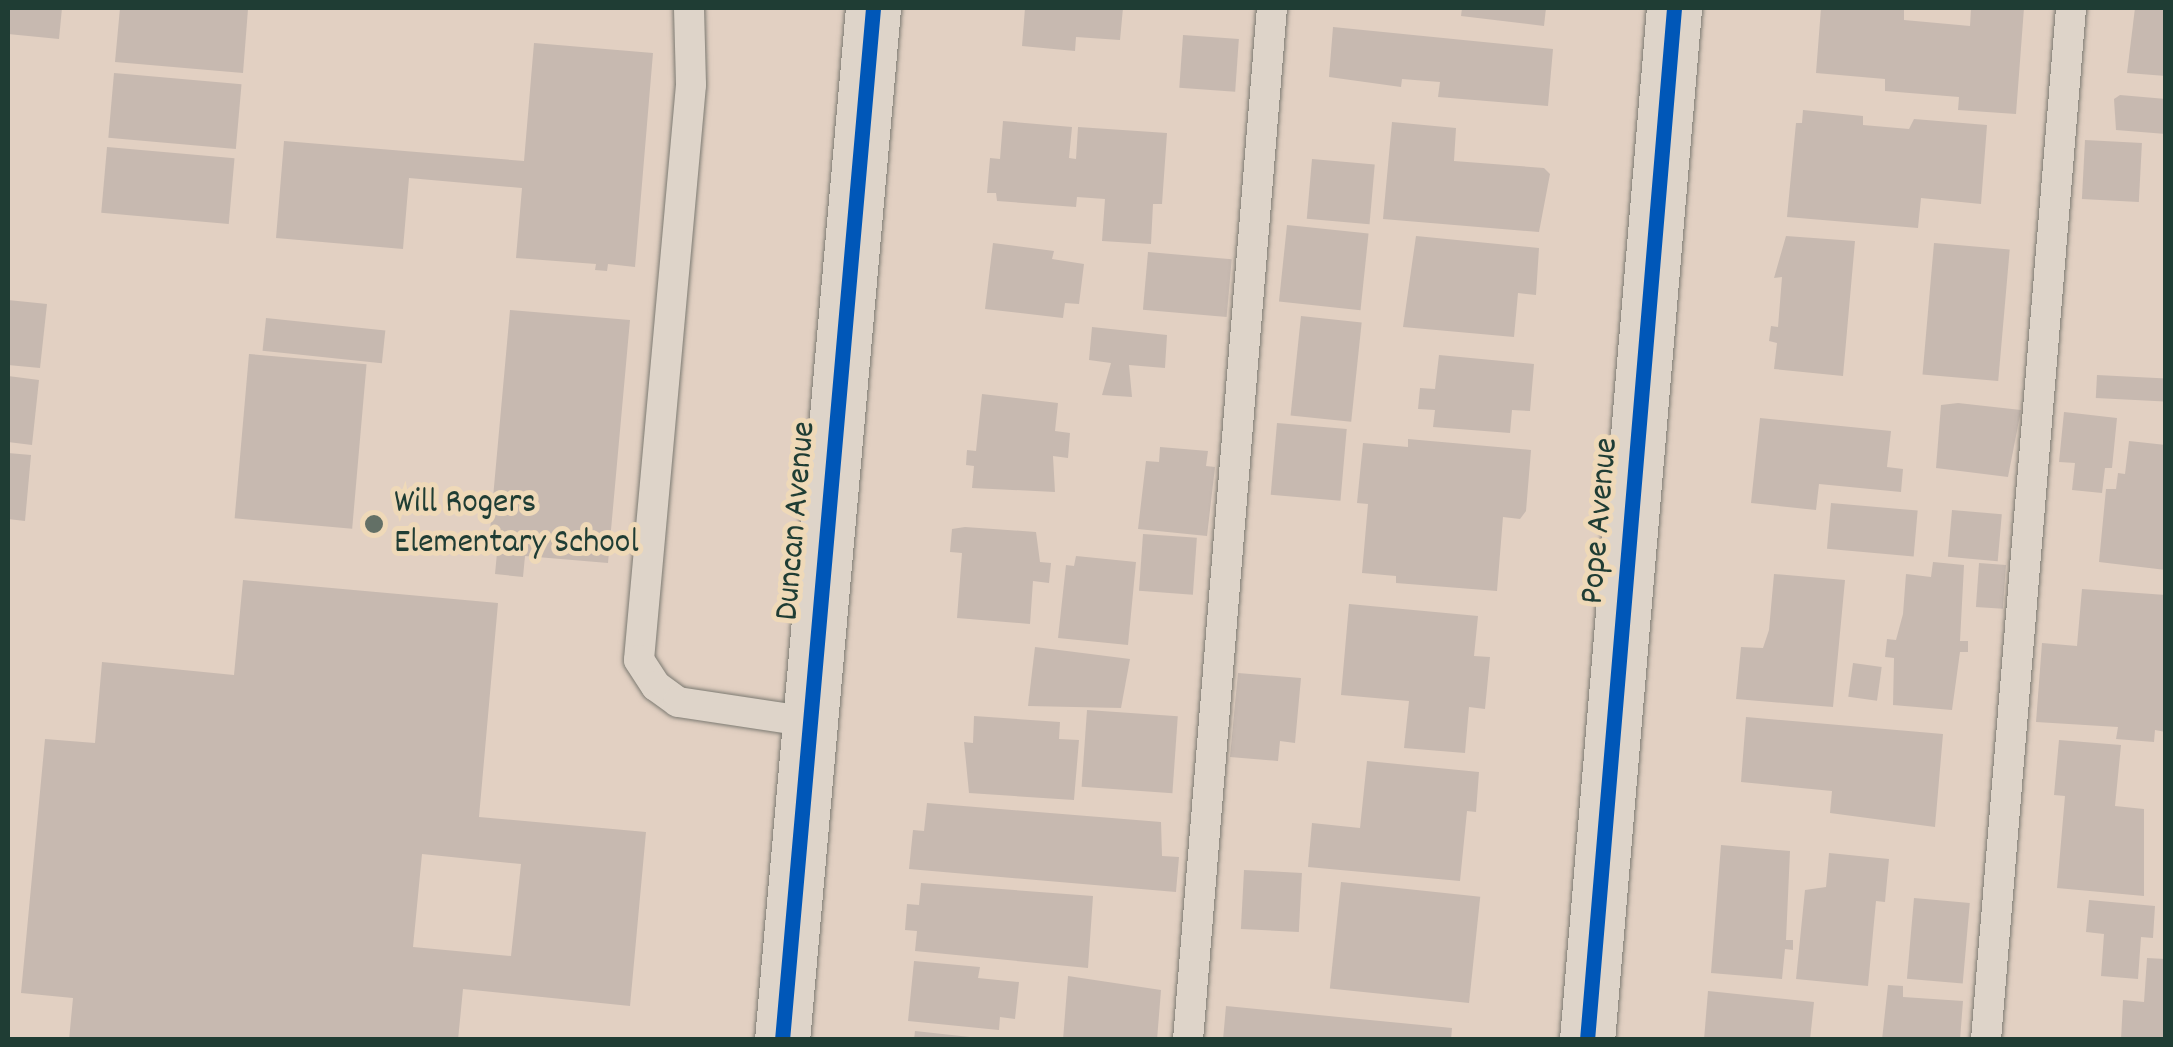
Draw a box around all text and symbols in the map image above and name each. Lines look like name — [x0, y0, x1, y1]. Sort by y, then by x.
street label: Duncan Avenue — [767, 420, 827, 622]
street label: Pope Avenue — [1573, 436, 1629, 606]
place label: Will Rogers Elementary School — [394, 483, 639, 565]
marker: Will Rogers Elementary School — [363, 513, 385, 535]

